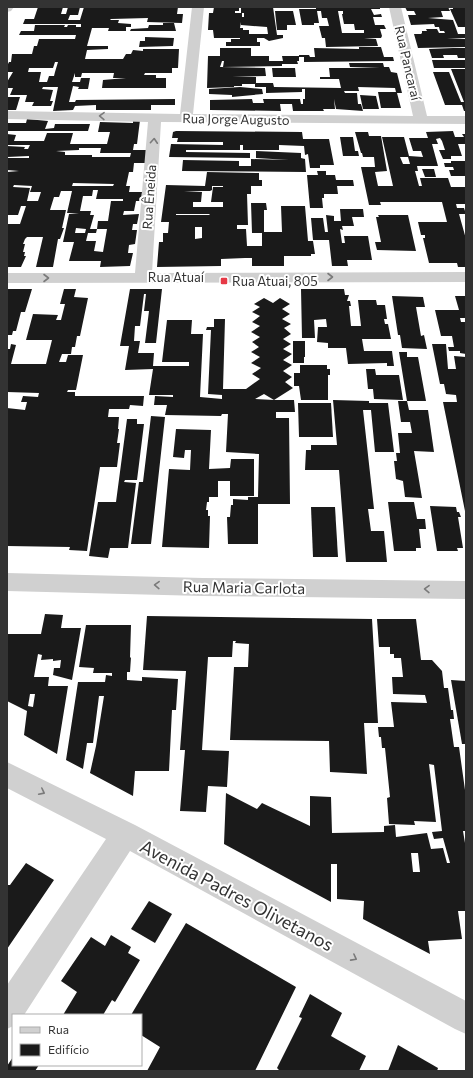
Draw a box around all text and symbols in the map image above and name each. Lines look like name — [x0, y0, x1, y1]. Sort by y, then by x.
street label: Rua Pancaraí — [392, 24, 424, 102]
street label: Rua Jorge Augusto — [182, 110, 290, 128]
one-way arrow — [99, 112, 105, 120]
one-way arrow — [149, 138, 158, 144]
street label: Rua Êneida — [138, 164, 159, 230]
street label: Rua Atuaí — [148, 269, 205, 285]
place label: Rua Atuai, 805 — [232, 273, 318, 289]
one-way arrow — [327, 273, 333, 281]
one-way arrow — [43, 274, 49, 282]
marker: Rua Atuai, 805 — [219, 276, 229, 286]
street label: Rua Maria Carlota — [183, 577, 305, 597]
one-way arrow — [154, 581, 160, 590]
one-way arrow — [424, 585, 430, 593]
one-way arrow — [37, 787, 45, 795]
street label: Avenida Padres Olivetanos — [137, 835, 337, 955]
one-way arrow — [350, 954, 357, 961]
legend — [12, 1014, 142, 1066]
text: Rua — [48, 1022, 69, 1036]
text: Edifício — [48, 1042, 89, 1056]

